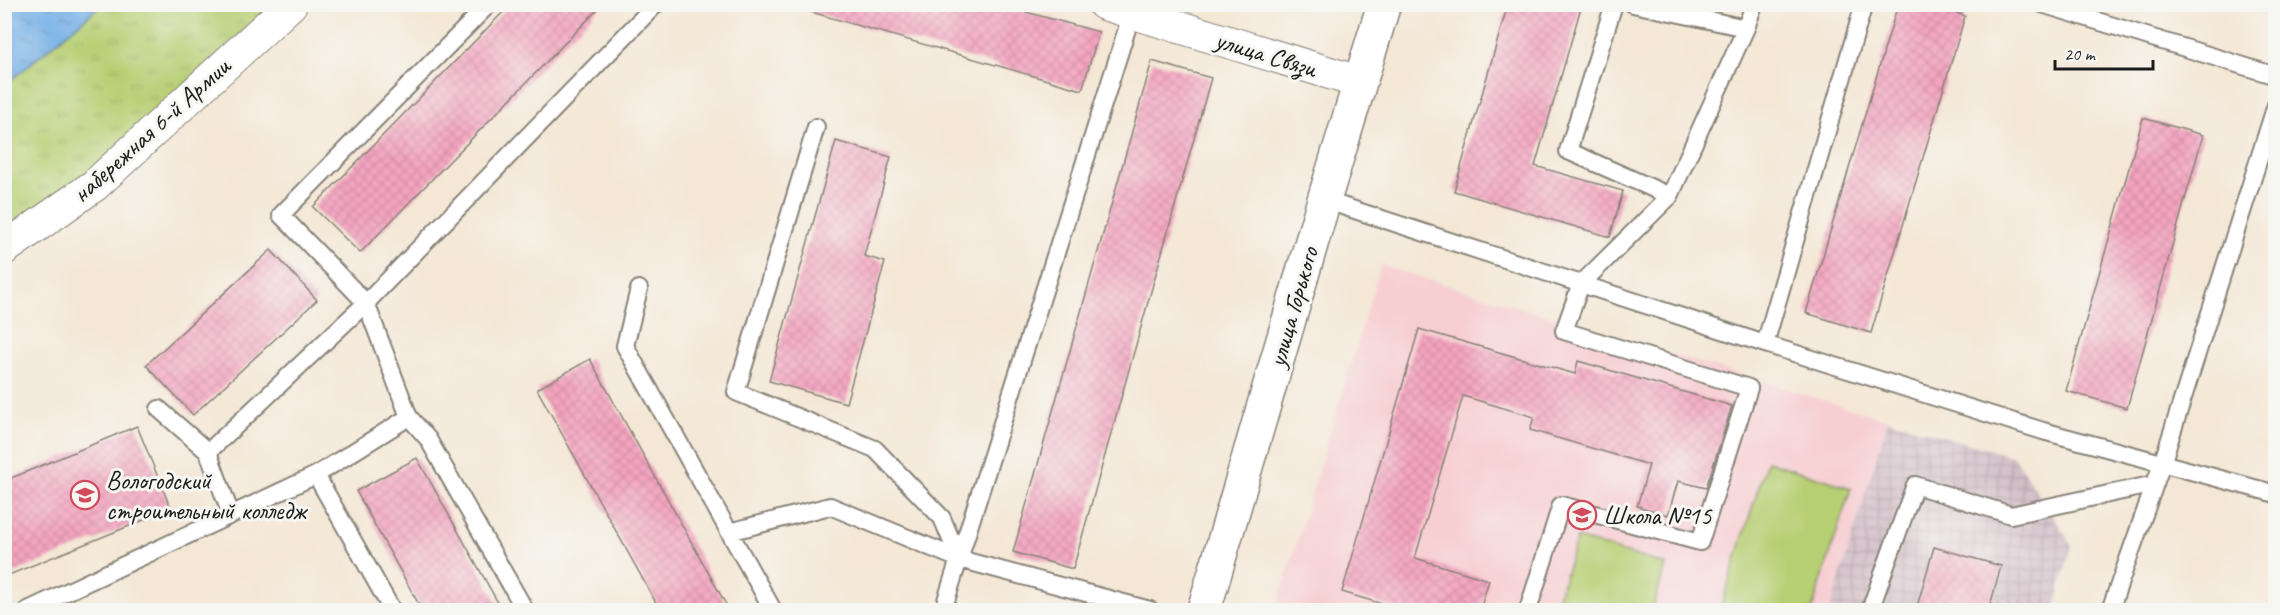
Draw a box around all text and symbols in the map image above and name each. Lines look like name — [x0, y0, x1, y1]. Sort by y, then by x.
street label: улица Связи — [1209, 22, 1322, 86]
scale bar — [2055, 33, 2152, 71]
text: 20 m — [2064, 43, 2097, 65]
street label: набережная 6-й Армии — [65, 49, 238, 210]
street label: улица Горького — [1260, 241, 1326, 373]
place label: Вологодский строительный колледж — [106, 464, 308, 527]
school or university icon: Вологодский строительный колледж — [69, 479, 101, 511]
school or university icon: Школа №15 — [1566, 499, 1598, 531]
place label: Школа №15 — [1603, 499, 1713, 532]

